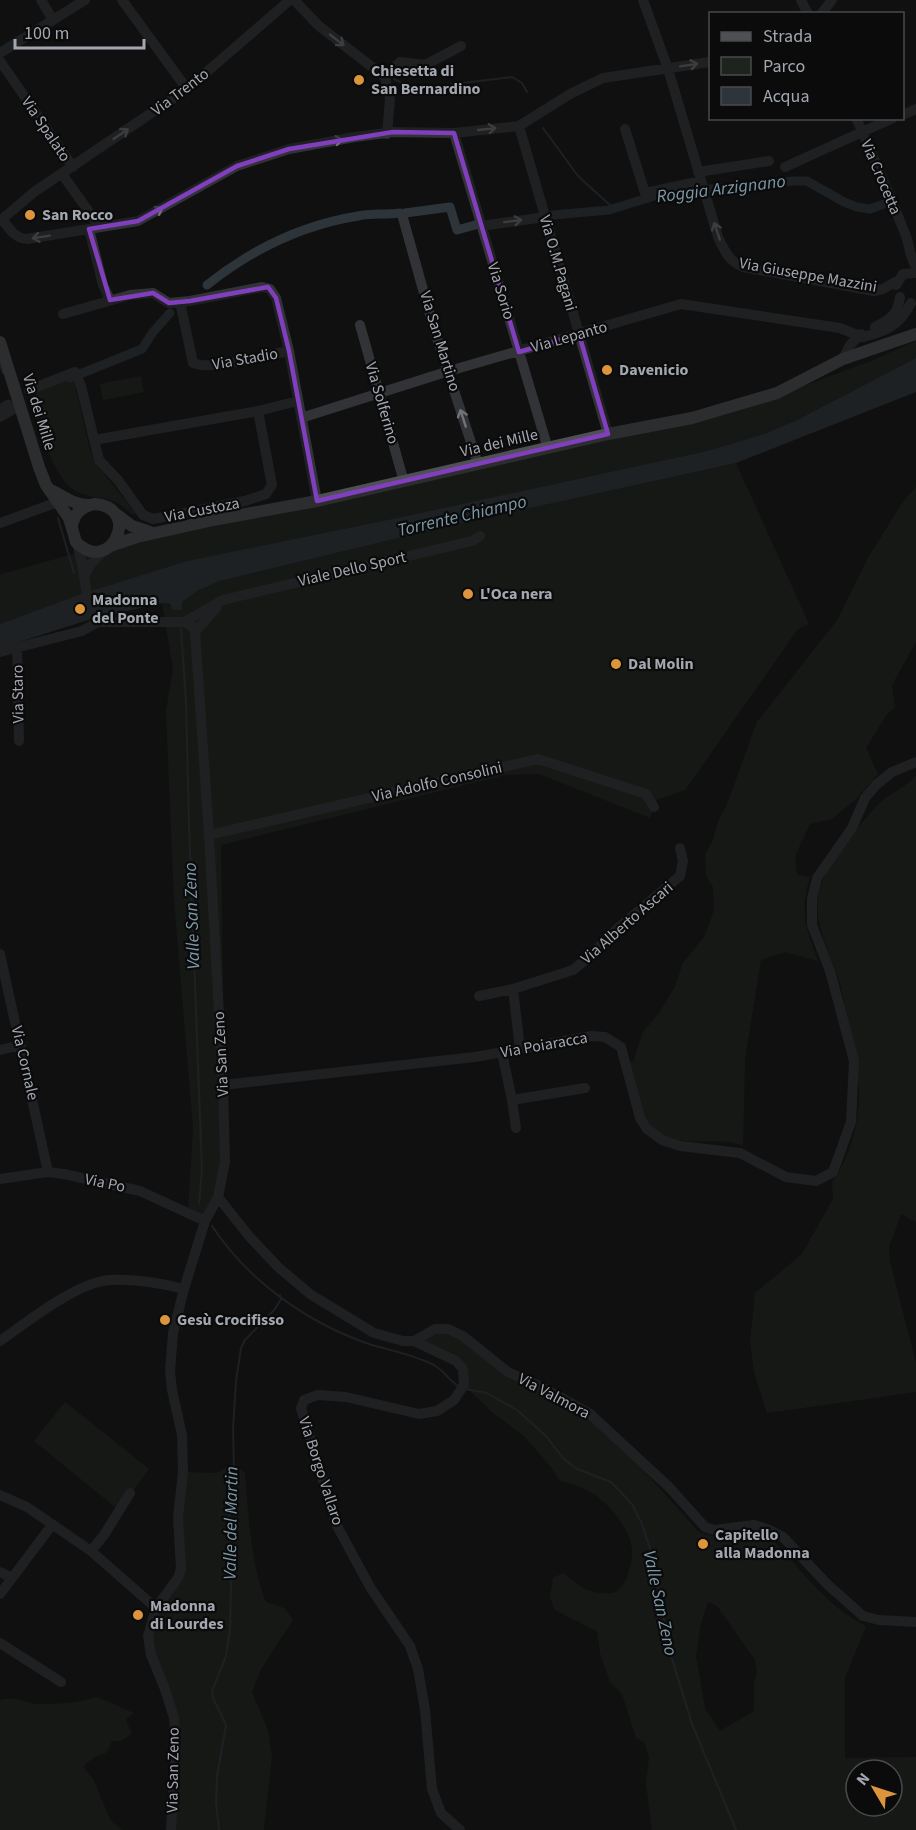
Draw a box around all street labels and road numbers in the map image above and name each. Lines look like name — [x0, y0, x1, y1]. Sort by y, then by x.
street label: Via Trento — [147, 63, 213, 121]
street label: Via Spalato — [16, 92, 76, 166]
street label: Via Crocetta — [855, 136, 907, 218]
street label: Via O.M.Pagani — [534, 213, 582, 313]
street label: Via Giuseppe Mazzini — [737, 252, 879, 298]
street label: Via Sorio — [482, 260, 520, 322]
street label: Via San Martino — [414, 288, 466, 394]
street label: Via Lepanto — [528, 316, 610, 358]
street label: Via Stadio — [210, 342, 280, 376]
street label: Via Solferino — [360, 360, 404, 446]
street label: Via dei Mille — [17, 371, 61, 453]
street label: Via dei Mille — [458, 423, 540, 463]
street label: Via Custoza — [163, 492, 241, 528]
street label: Viale Dello Sport — [296, 546, 409, 592]
street label: Via Staro — [6, 664, 30, 724]
street label: Via Adolfo Consolini — [370, 756, 504, 808]
street label: Via Alberto Ascari — [576, 877, 678, 969]
street label: Via San Zeno — [208, 1011, 234, 1097]
street label: Via Cornale — [6, 1024, 44, 1102]
street label: Via Poiaracca — [499, 1027, 589, 1063]
street label: Via Po — [83, 1168, 127, 1198]
street label: Via Valmora — [514, 1368, 594, 1424]
street label: Via Borgo Vallaro — [293, 1414, 349, 1528]
street label: Via San Zeno — [161, 1727, 185, 1813]

